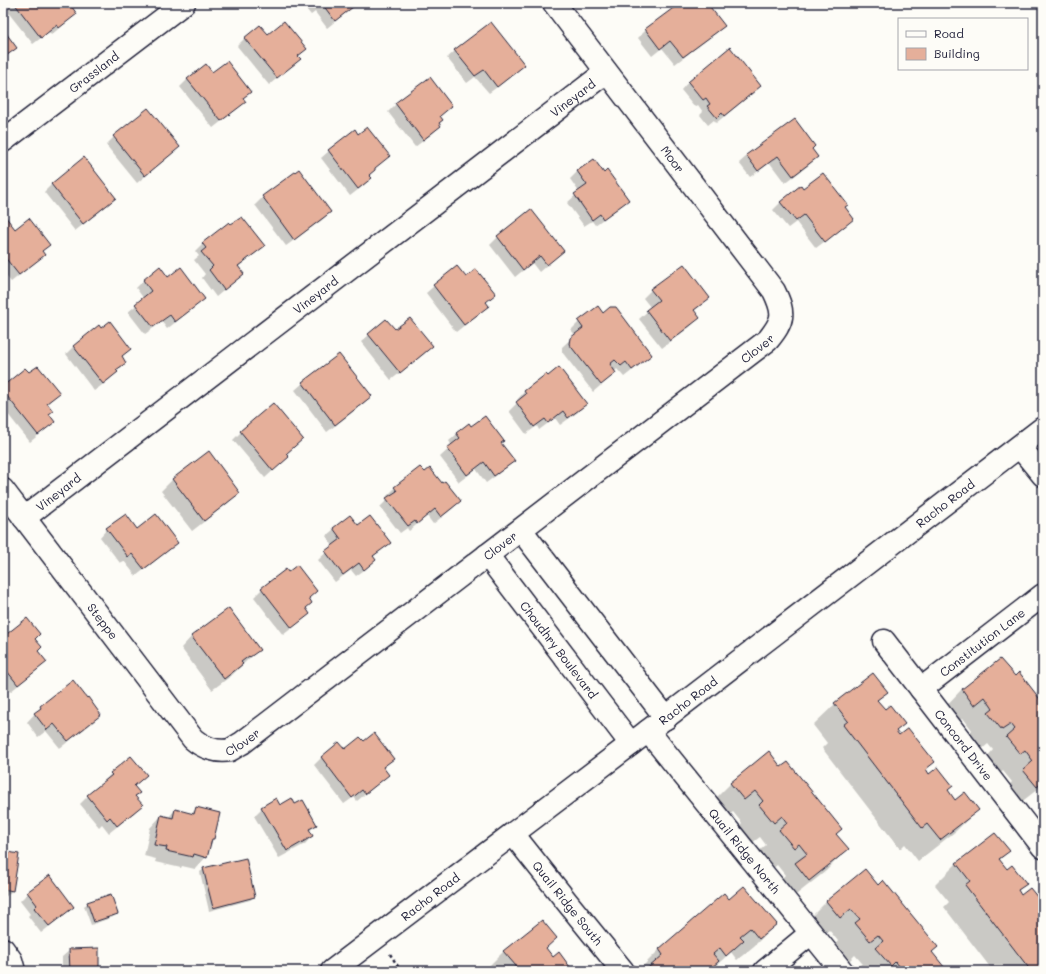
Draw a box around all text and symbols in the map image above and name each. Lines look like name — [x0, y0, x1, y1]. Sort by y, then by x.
legend — [898, 18, 1028, 70]
text: Road — [934, 25, 964, 41]
text: Building — [934, 45, 980, 61]
street label: Grassland — [65, 47, 122, 96]
street label: Vineyard — [547, 75, 599, 120]
street label: Moor — [658, 142, 688, 176]
street label: Vineyard — [289, 272, 341, 317]
street label: Clover — [737, 330, 778, 366]
street label: Vineyard — [32, 469, 84, 514]
street label: Racho Road — [912, 475, 978, 531]
street label: Clover — [480, 527, 520, 563]
street label: Choudhry Boulevard — [517, 598, 602, 702]
street label: Steppe — [84, 600, 122, 643]
street label: Constitution Lane — [936, 604, 1028, 680]
street label: Racho Road — [655, 673, 721, 728]
street label: Concord Drive — [931, 706, 997, 784]
street label: Clover — [224, 724, 263, 759]
street label: Quail Ridge North — [705, 805, 784, 897]
street label: Quail Ridge South — [529, 857, 607, 948]
street label: Racho Road — [397, 869, 463, 924]

